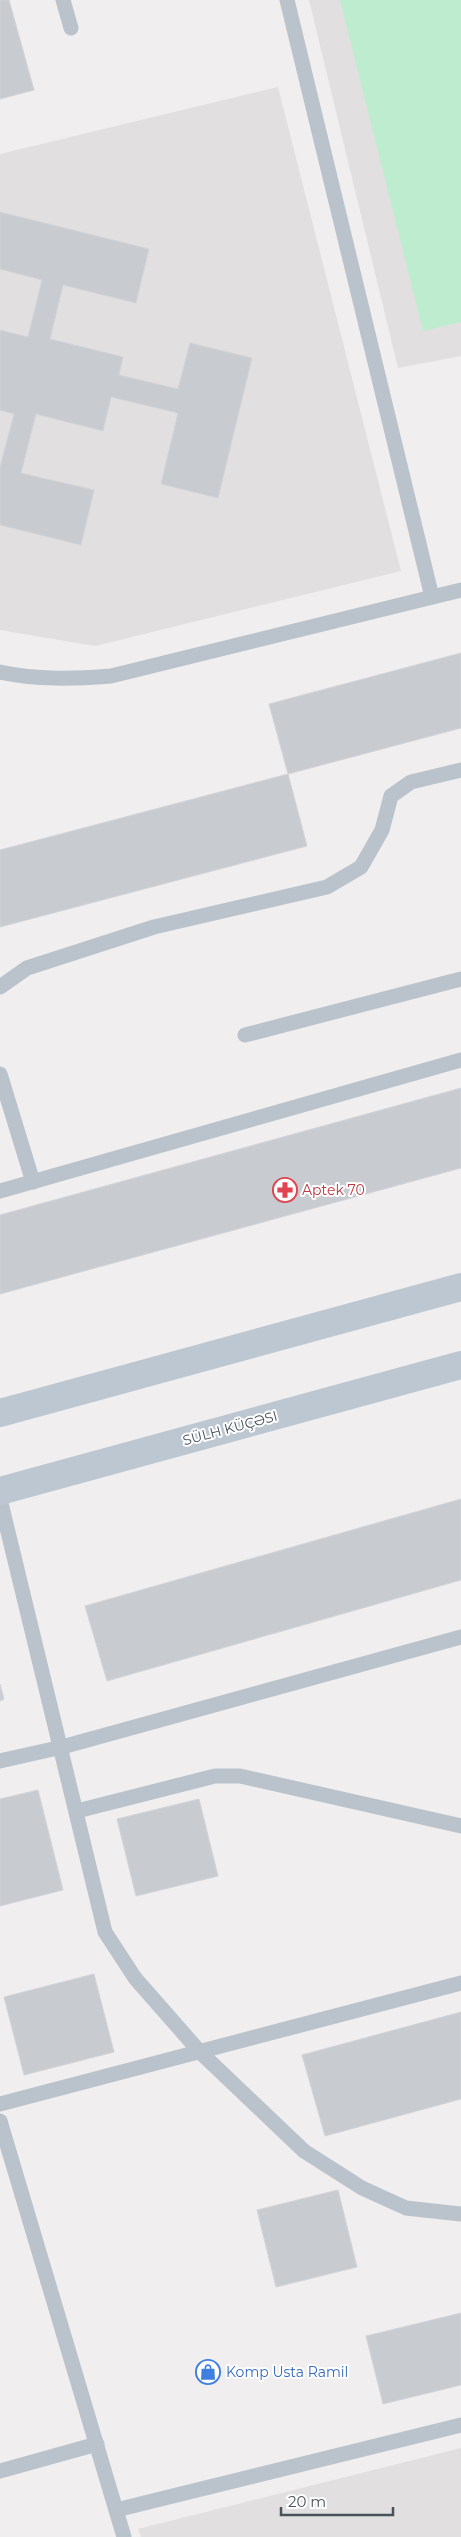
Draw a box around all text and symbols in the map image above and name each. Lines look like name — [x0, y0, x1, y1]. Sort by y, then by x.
pharmacy icon: Aptek 70 — [272, 1177, 298, 1203]
place label: Aptek 70 — [302, 1181, 365, 1199]
street label: SÜLH KÜÇƏSI — [181, 1407, 279, 1449]
shop icon: Komp Usta Ramil — [195, 2359, 221, 2385]
place label: Komp Usta Ramil — [226, 2363, 348, 2381]
scale bar — [281, 2484, 394, 2516]
text: 20 m — [288, 2492, 326, 2511]

